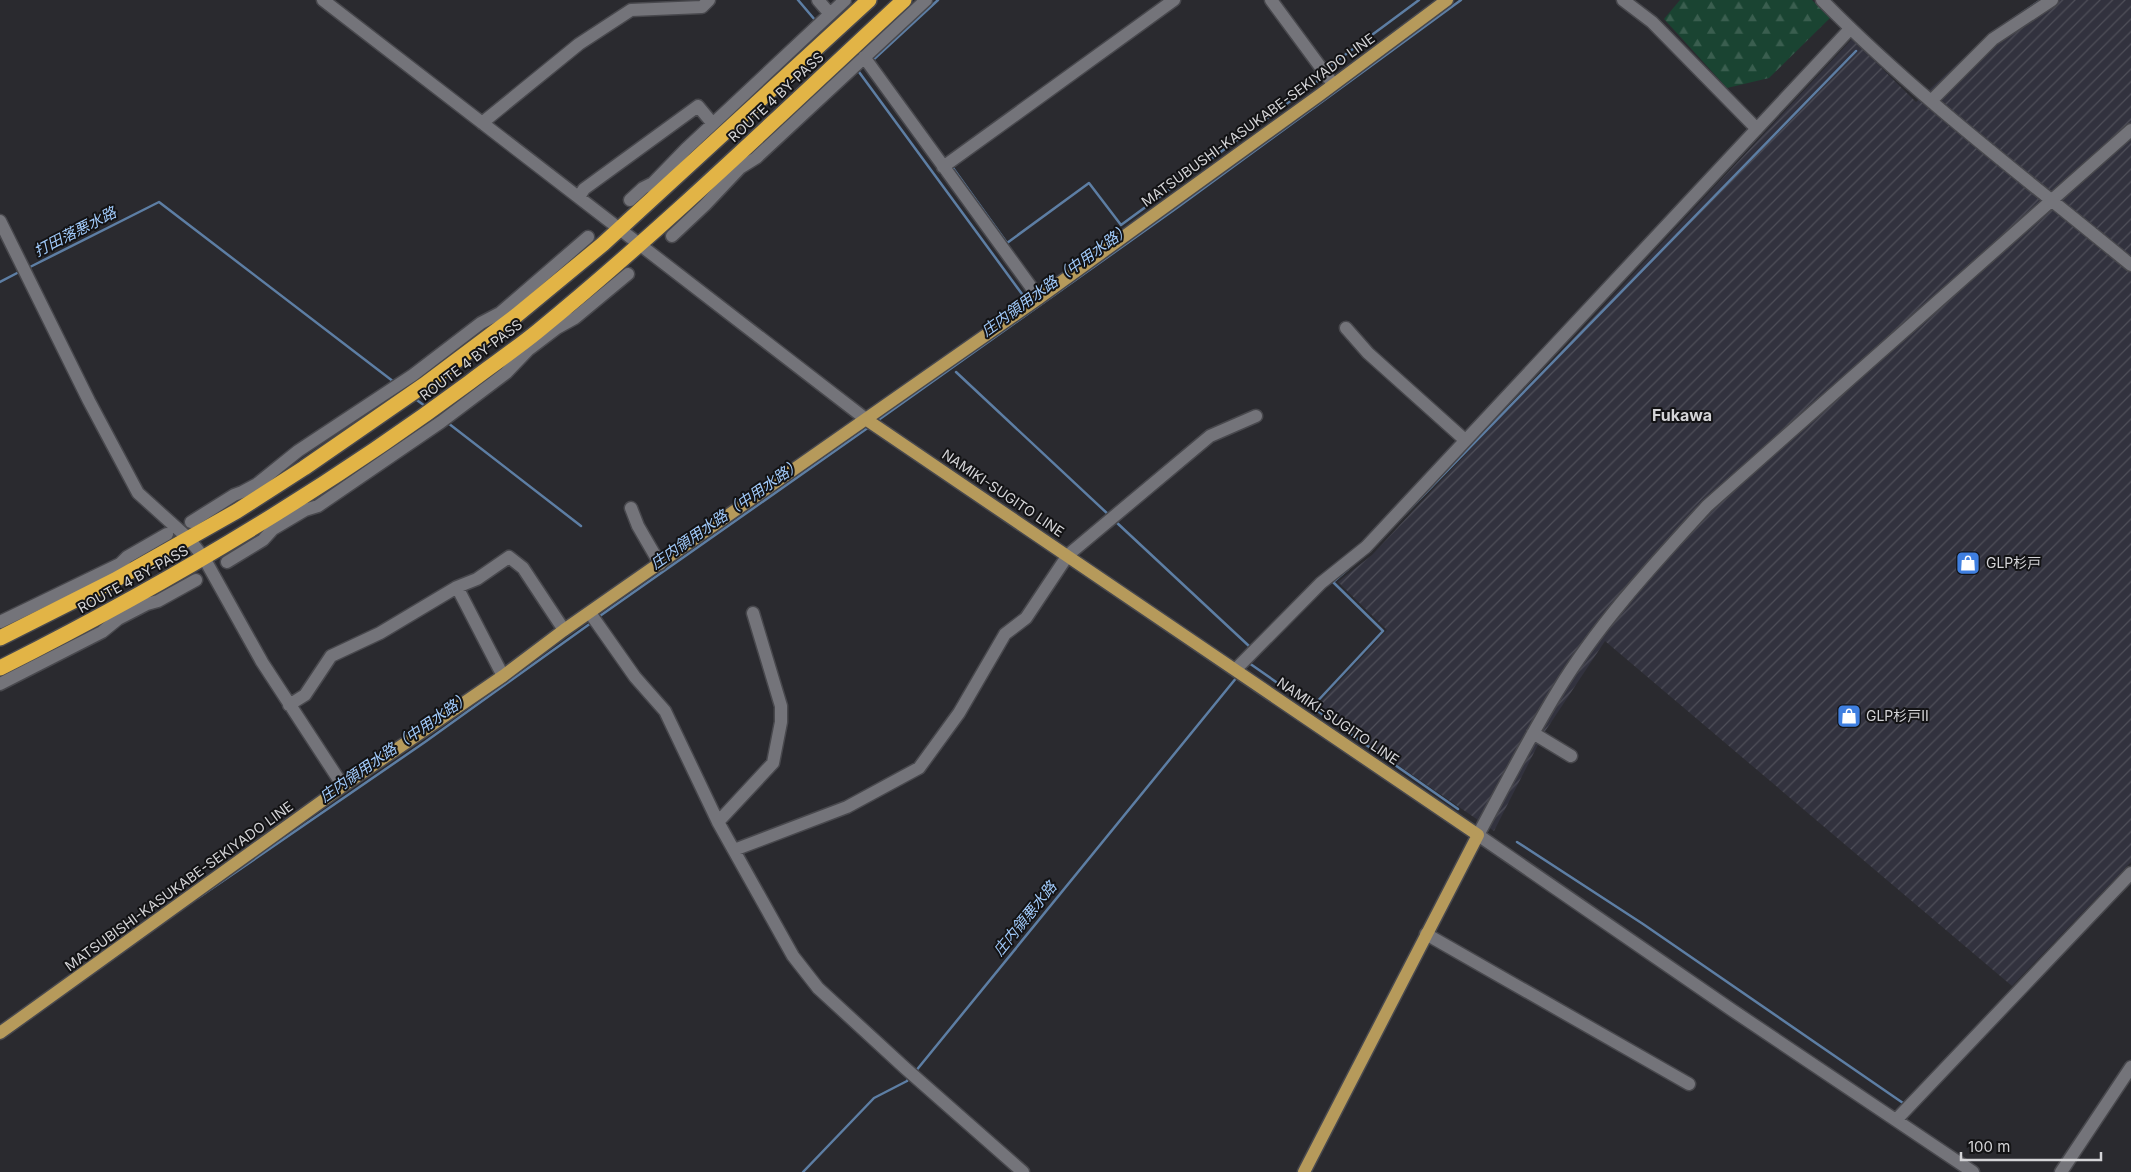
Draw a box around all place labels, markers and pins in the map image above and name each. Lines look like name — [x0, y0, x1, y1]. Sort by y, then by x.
shop icon: GLP杉戸 — [1955, 550, 1981, 576]
place label: GLP杉戸 — [1986, 554, 2041, 571]
shop icon: GLP杉戸Ⅱ — [1836, 703, 1862, 729]
place label: GLP杉戸Ⅱ — [1866, 707, 1929, 724]

